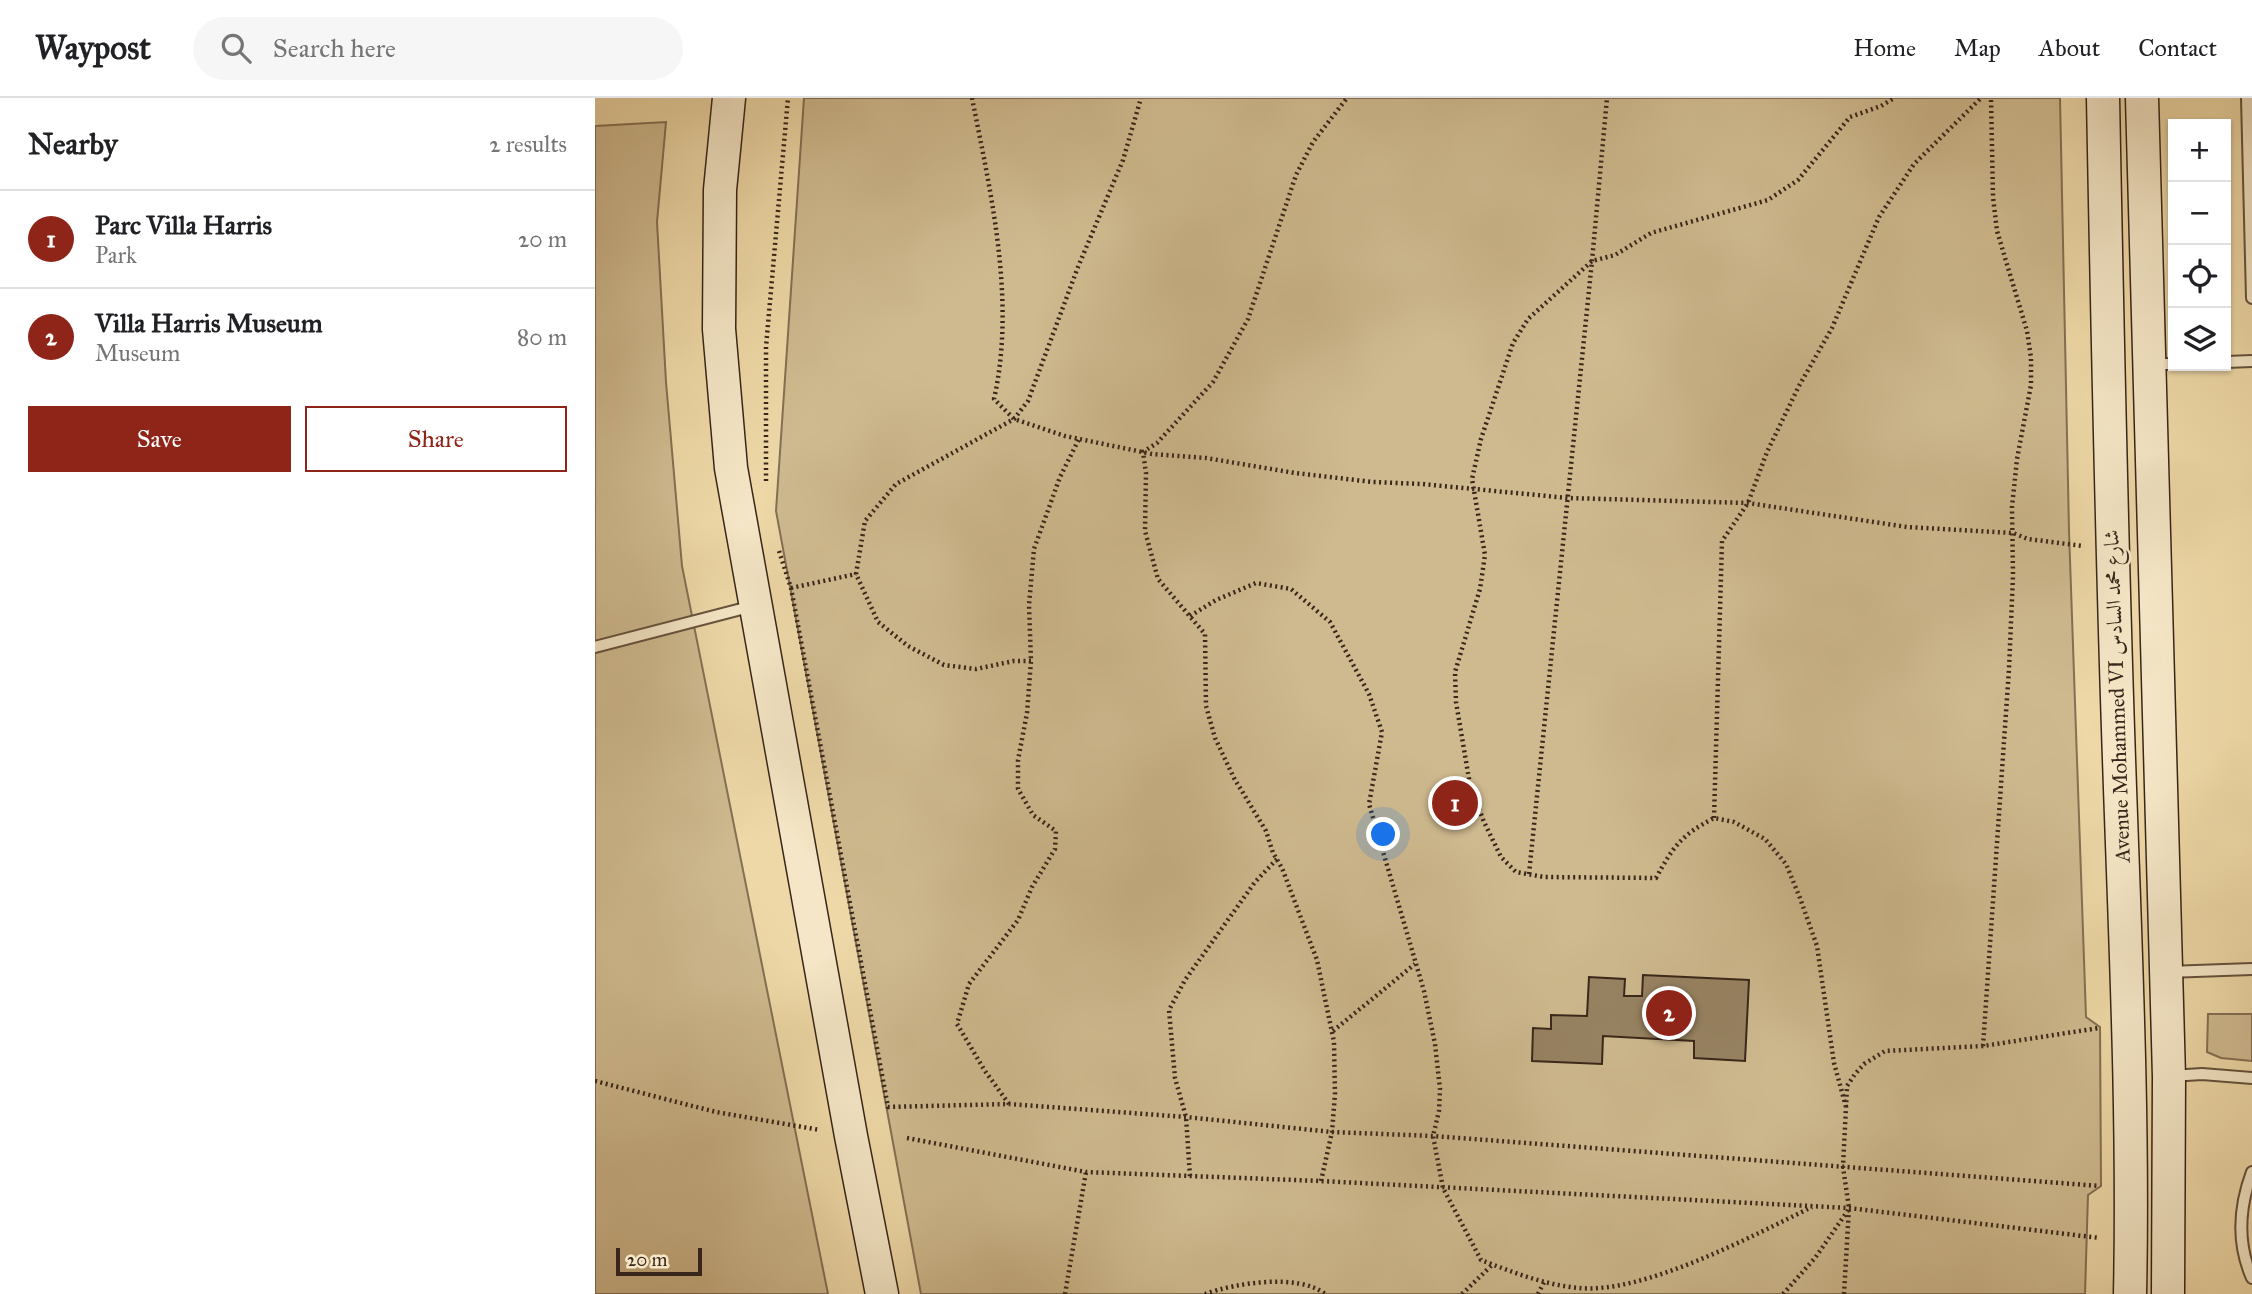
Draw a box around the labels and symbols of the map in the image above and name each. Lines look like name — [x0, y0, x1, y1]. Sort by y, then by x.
street label: Avenue Mohammed VI شارع محمد السادس — [2098, 529, 2141, 864]
pin: 1 — [1432, 777, 1478, 829]
your location — [1366, 817, 1400, 851]
pin: 2 — [1646, 987, 1692, 1039]
scale bar — [616, 1245, 702, 1277]

